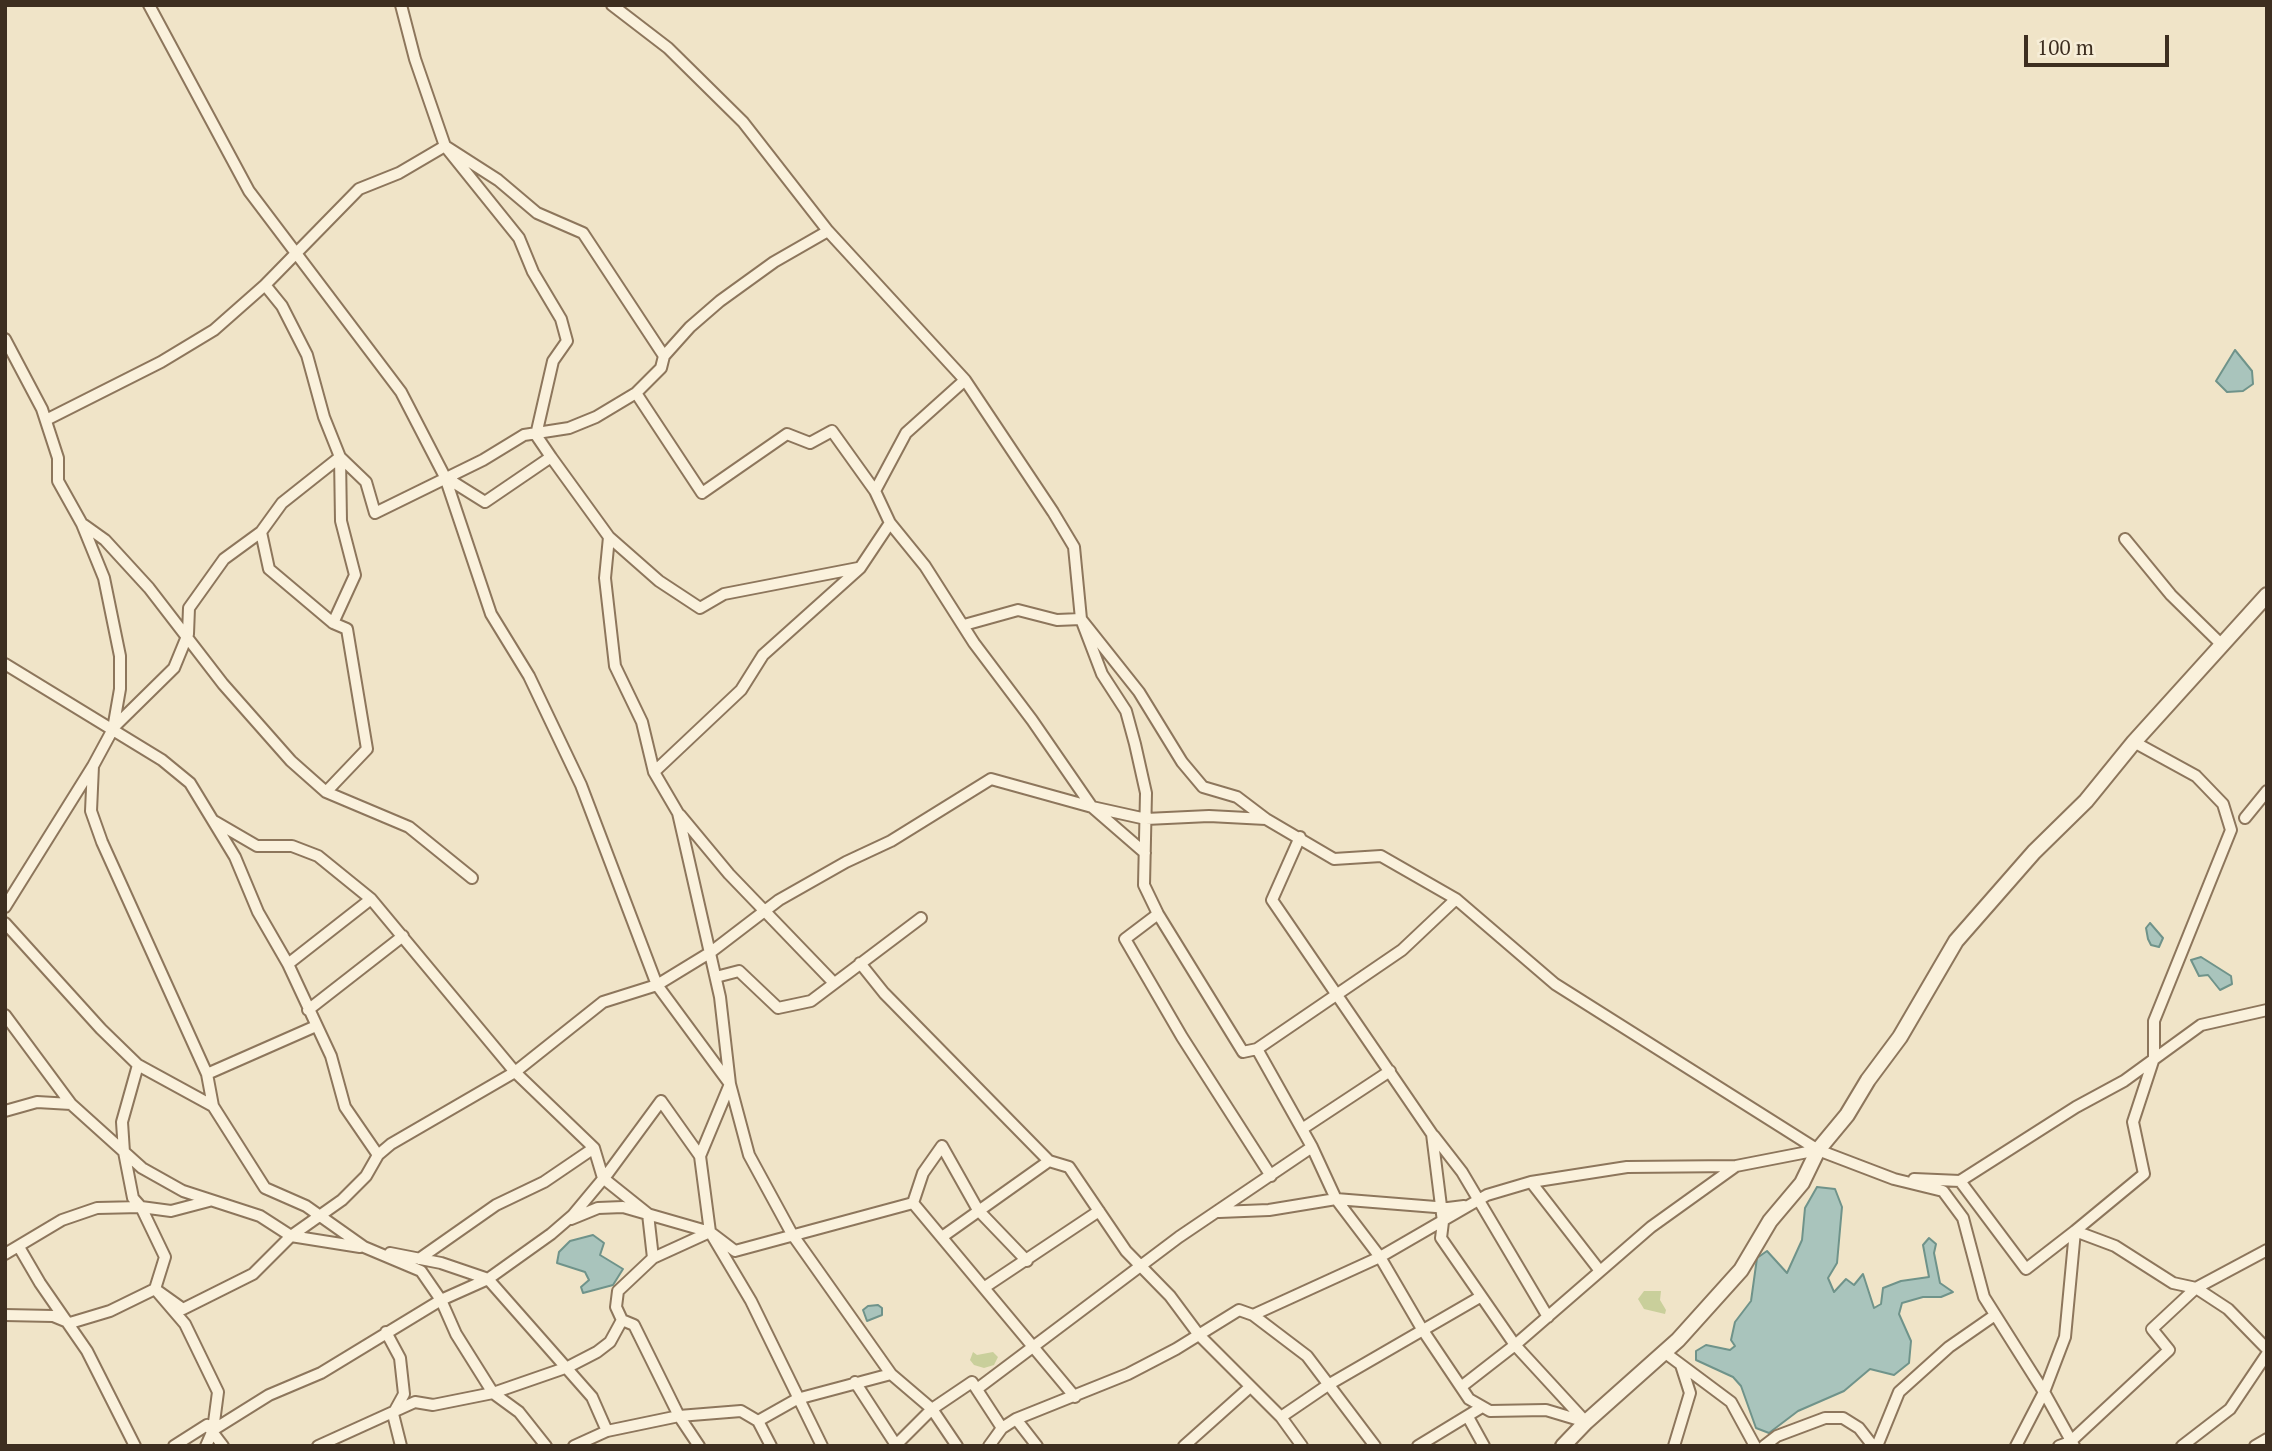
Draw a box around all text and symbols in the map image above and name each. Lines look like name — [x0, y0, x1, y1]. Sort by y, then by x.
scale bar — [2027, 21, 2172, 65]
text: 100 m — [2037, 33, 2094, 61]

